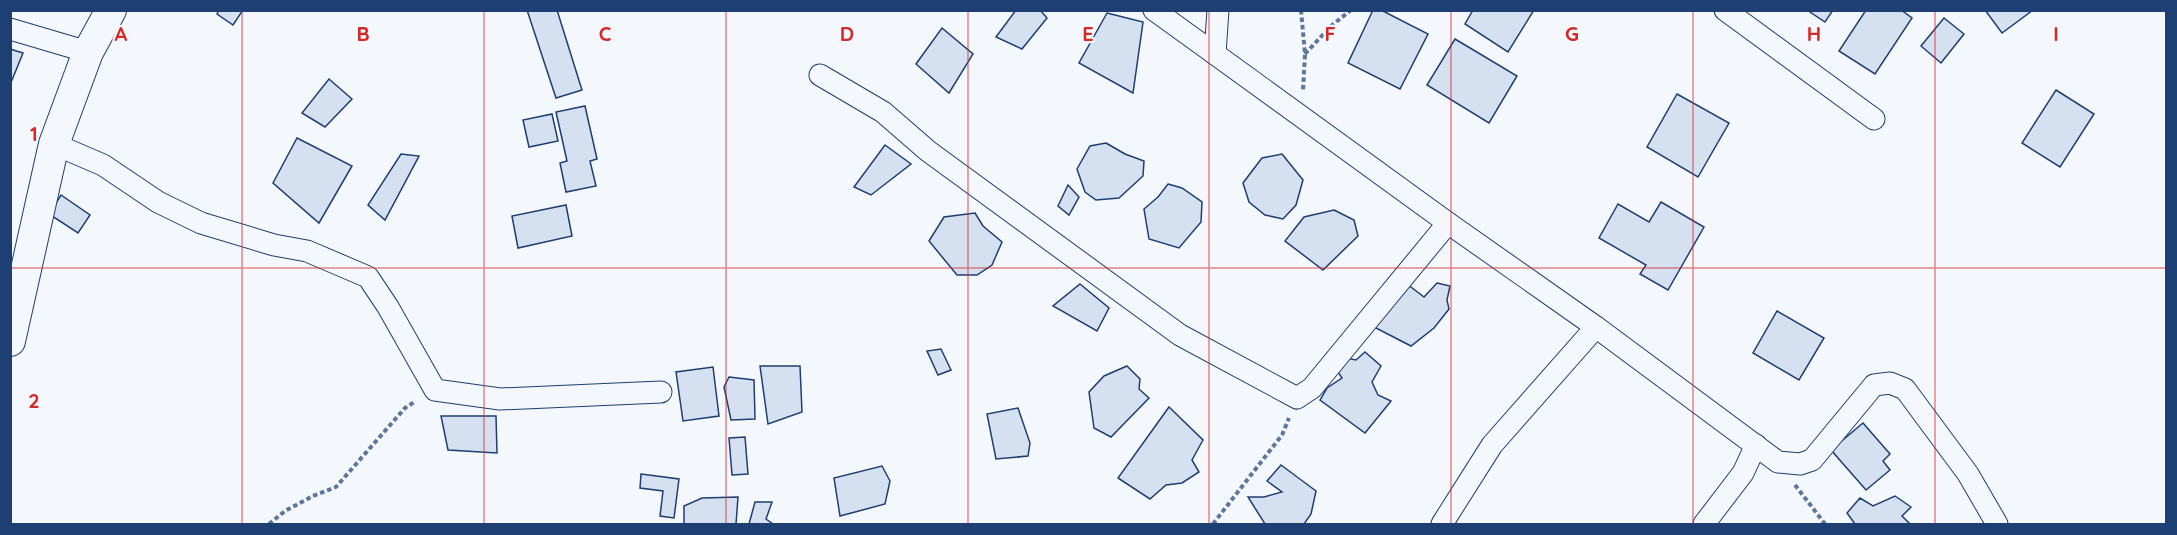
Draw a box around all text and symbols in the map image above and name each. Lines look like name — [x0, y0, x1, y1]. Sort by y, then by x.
text: A — [115, 21, 128, 46]
text: B — [356, 21, 370, 46]
text: C — [599, 21, 612, 46]
text: D — [840, 21, 854, 46]
text: E — [1082, 21, 1094, 46]
text: F — [1324, 21, 1336, 46]
text: G — [1565, 21, 1579, 46]
text: H — [1807, 21, 1821, 46]
text: I — [2053, 21, 2059, 46]
text: 1 — [30, 121, 38, 146]
text: 2 — [28, 388, 40, 413]

